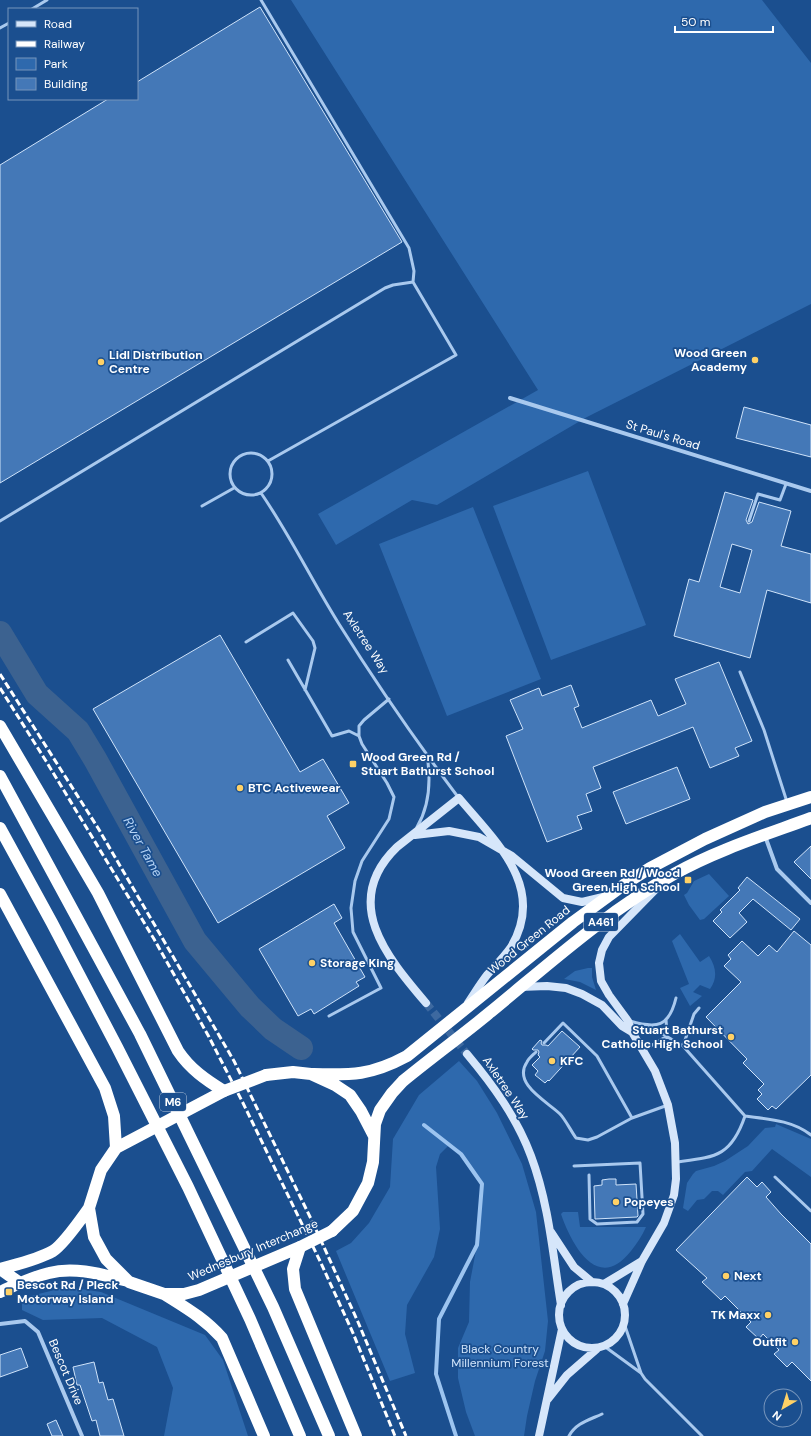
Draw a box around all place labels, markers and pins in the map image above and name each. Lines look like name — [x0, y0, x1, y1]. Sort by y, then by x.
place label: Wood Green Academy — [674, 345, 748, 375]
place label: Lidl Distribution Centre — [109, 347, 203, 377]
marker: Wood Green Academy — [750, 355, 760, 365]
marker: Lidl Distribution Centre — [96, 357, 106, 367]
place label: Wood Green Rd / Stuart Bathurst School — [361, 749, 494, 779]
marker: Wood Green Rd / Stuart Bathurst School — [348, 759, 358, 769]
place label: BTC Activewear — [248, 780, 340, 796]
marker: BTC Activewear — [235, 783, 245, 793]
place label: Wood Green Rd / Wood Green High School — [544, 865, 680, 895]
marker: Wood Green Rd / Wood Green High School — [683, 875, 693, 885]
place label: Storage King — [320, 955, 394, 971]
marker: Storage King — [307, 958, 317, 968]
place label: Stuart Bathurst Catholic High School — [602, 1022, 723, 1052]
marker: Stuart Bathurst Catholic High School — [726, 1032, 736, 1042]
place label: KFC — [560, 1053, 584, 1069]
marker: KFC — [547, 1056, 557, 1066]
place label: Popeyes — [624, 1194, 674, 1210]
marker: Popeyes — [611, 1197, 621, 1207]
place label: Next — [734, 1268, 762, 1284]
marker: Next — [721, 1271, 731, 1281]
place label: Bescot Rd / Pleck Motorway Island — [17, 1277, 119, 1307]
marker: Bescot Rd / Pleck Motorway Island — [4, 1287, 14, 1297]
place label: TK Maxx — [711, 1307, 760, 1323]
marker: TK Maxx — [763, 1310, 773, 1320]
place label: Outfit — [752, 1334, 787, 1350]
marker: Outfit — [790, 1337, 800, 1347]

